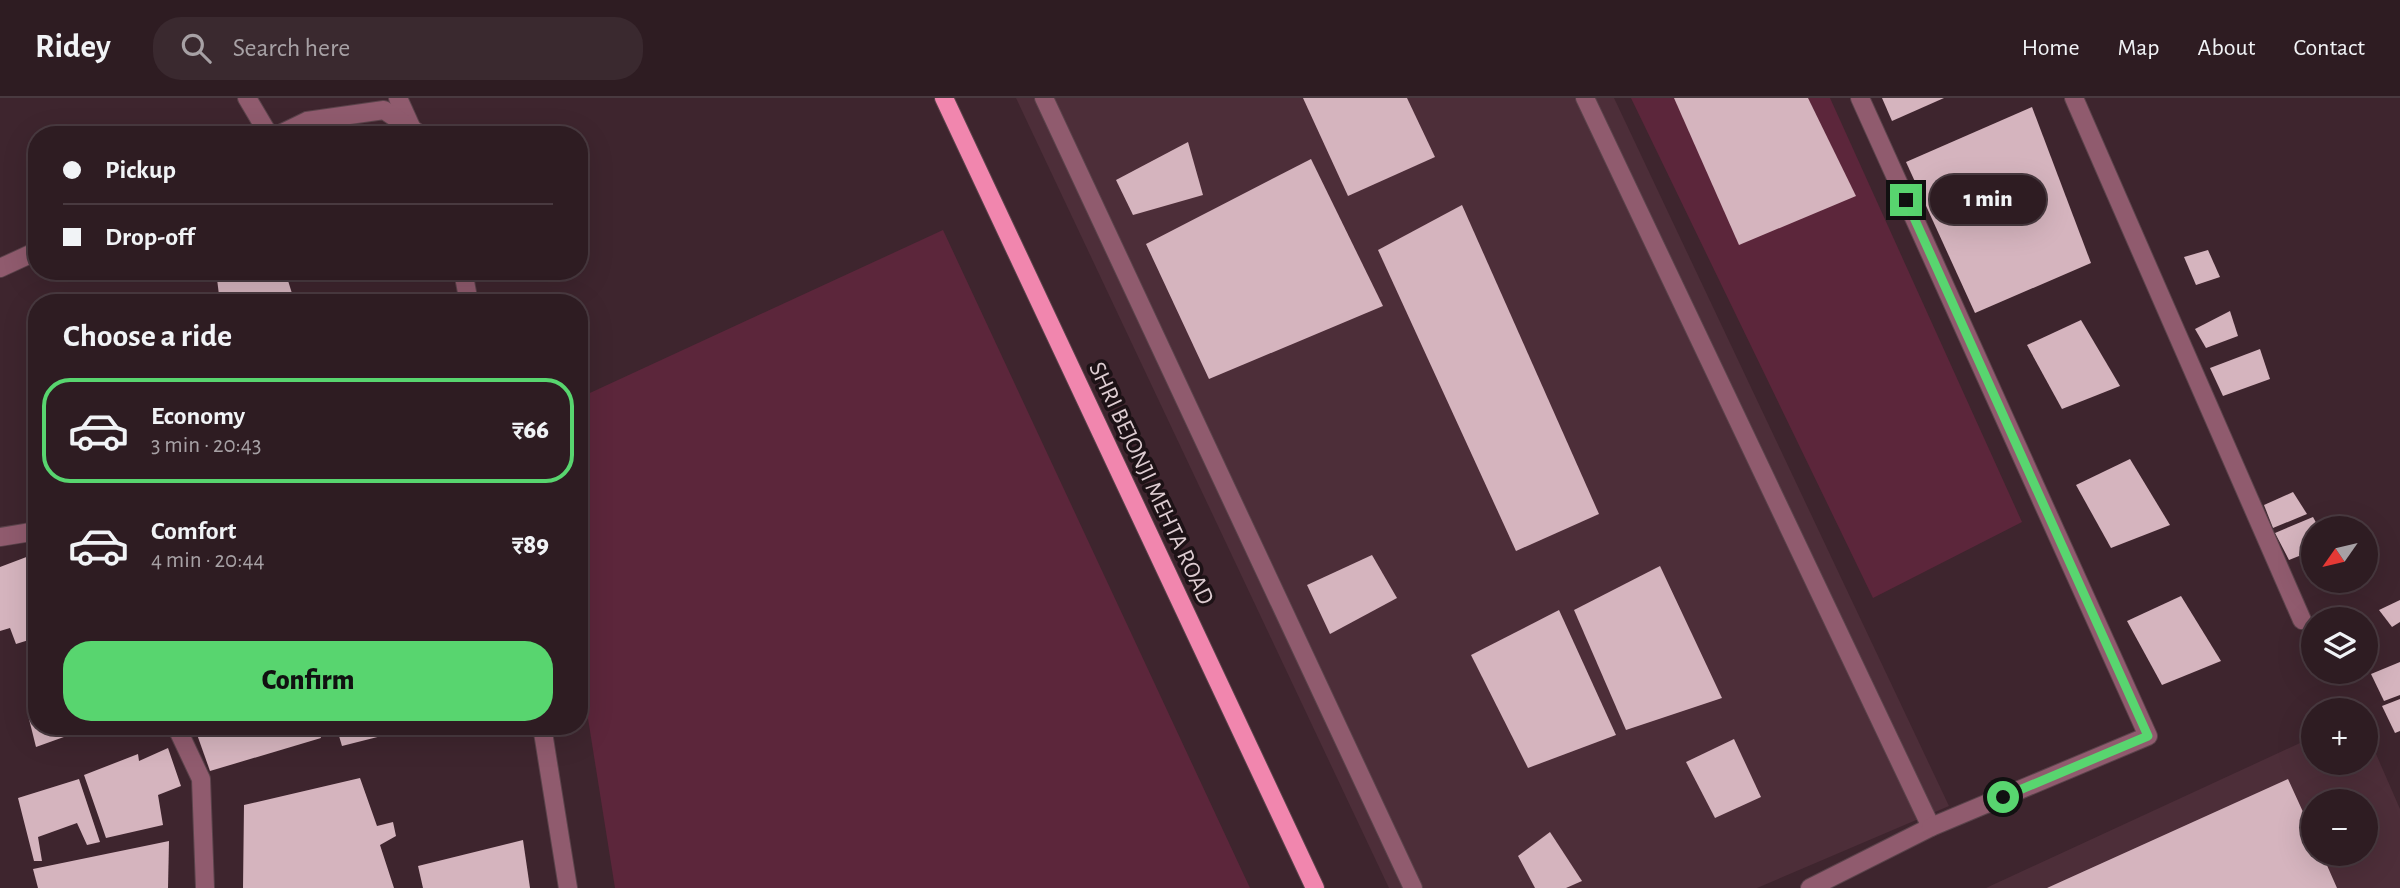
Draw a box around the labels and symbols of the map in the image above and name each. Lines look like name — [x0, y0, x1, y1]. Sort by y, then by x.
callout: 1 min — [1930, 176, 2046, 224]
route end — [1890, 184, 1922, 216]
street label: SHRI BEJONJI MEHTA ROAD — [1084, 358, 1218, 608]
north arrow — [2301, 516, 2378, 593]
route start — [1987, 781, 2019, 813]

